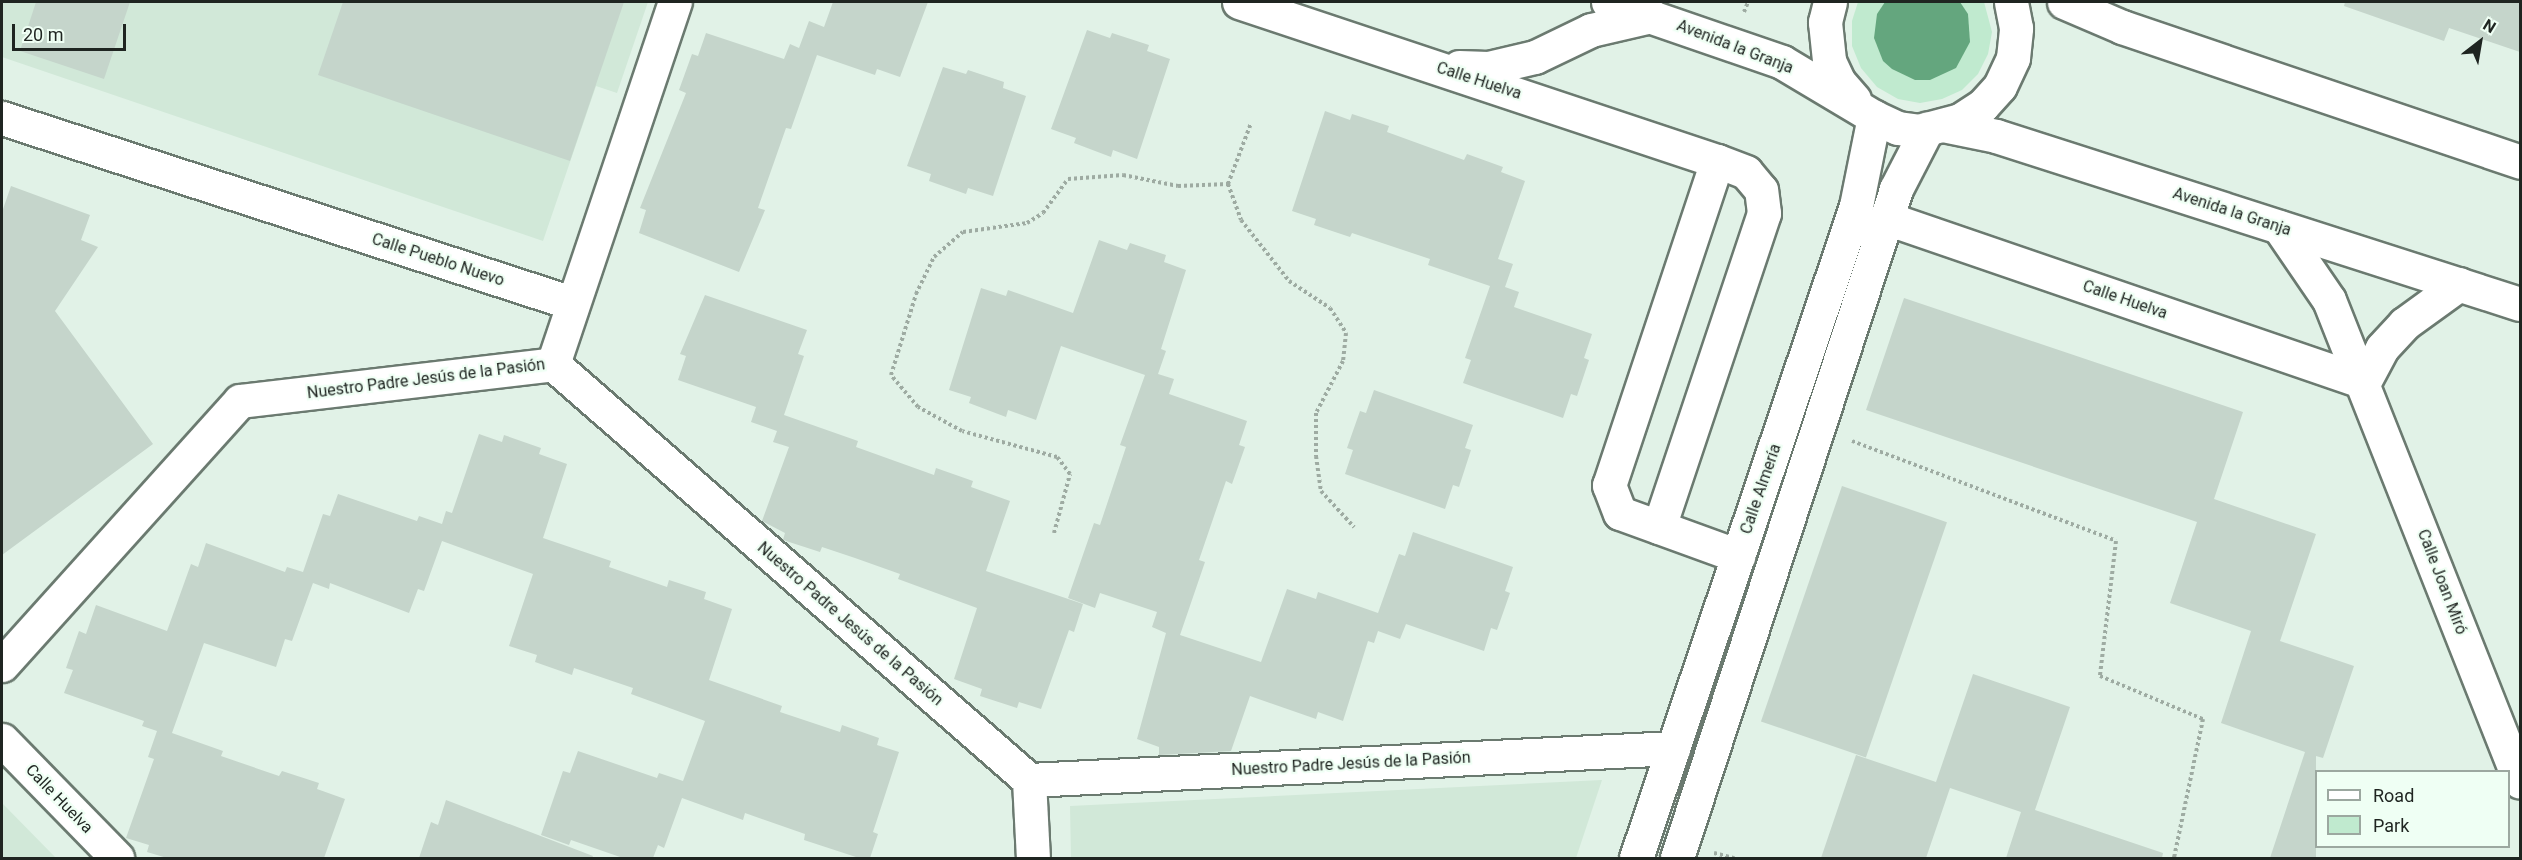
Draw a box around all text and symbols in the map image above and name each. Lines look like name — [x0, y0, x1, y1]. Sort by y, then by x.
scale bar — [15, 12, 129, 50]
north arrow — [2450, 12, 2510, 72]
text: N — [2480, 15, 2499, 37]
street label: Avenida la Granja — [1674, 16, 1796, 78]
text: 20 m — [23, 24, 63, 45]
street label: Calle Huelva — [1434, 58, 1524, 104]
street label: Avenida la Granja — [2170, 184, 2294, 240]
street label: Calle Pueblo Nuevo — [369, 230, 507, 290]
street label: Calle Huelva — [2080, 277, 2170, 323]
street label: Nuestro Padre Jesús de la Pasión — [306, 355, 546, 403]
street label: Calle Almería — [1737, 441, 1785, 537]
street label: Calle Joan Miró — [2413, 527, 2471, 637]
street label: Nuestro Padre Jesús de la Pasión — [753, 538, 947, 710]
street label: Nuestro Padre Jesús de la Pasión — [1231, 748, 1471, 780]
street label: Calle Huelva — [21, 761, 97, 837]
legend — [2315, 770, 2510, 848]
text: Road — [2373, 785, 2414, 806]
text: Park — [2373, 815, 2409, 836]

